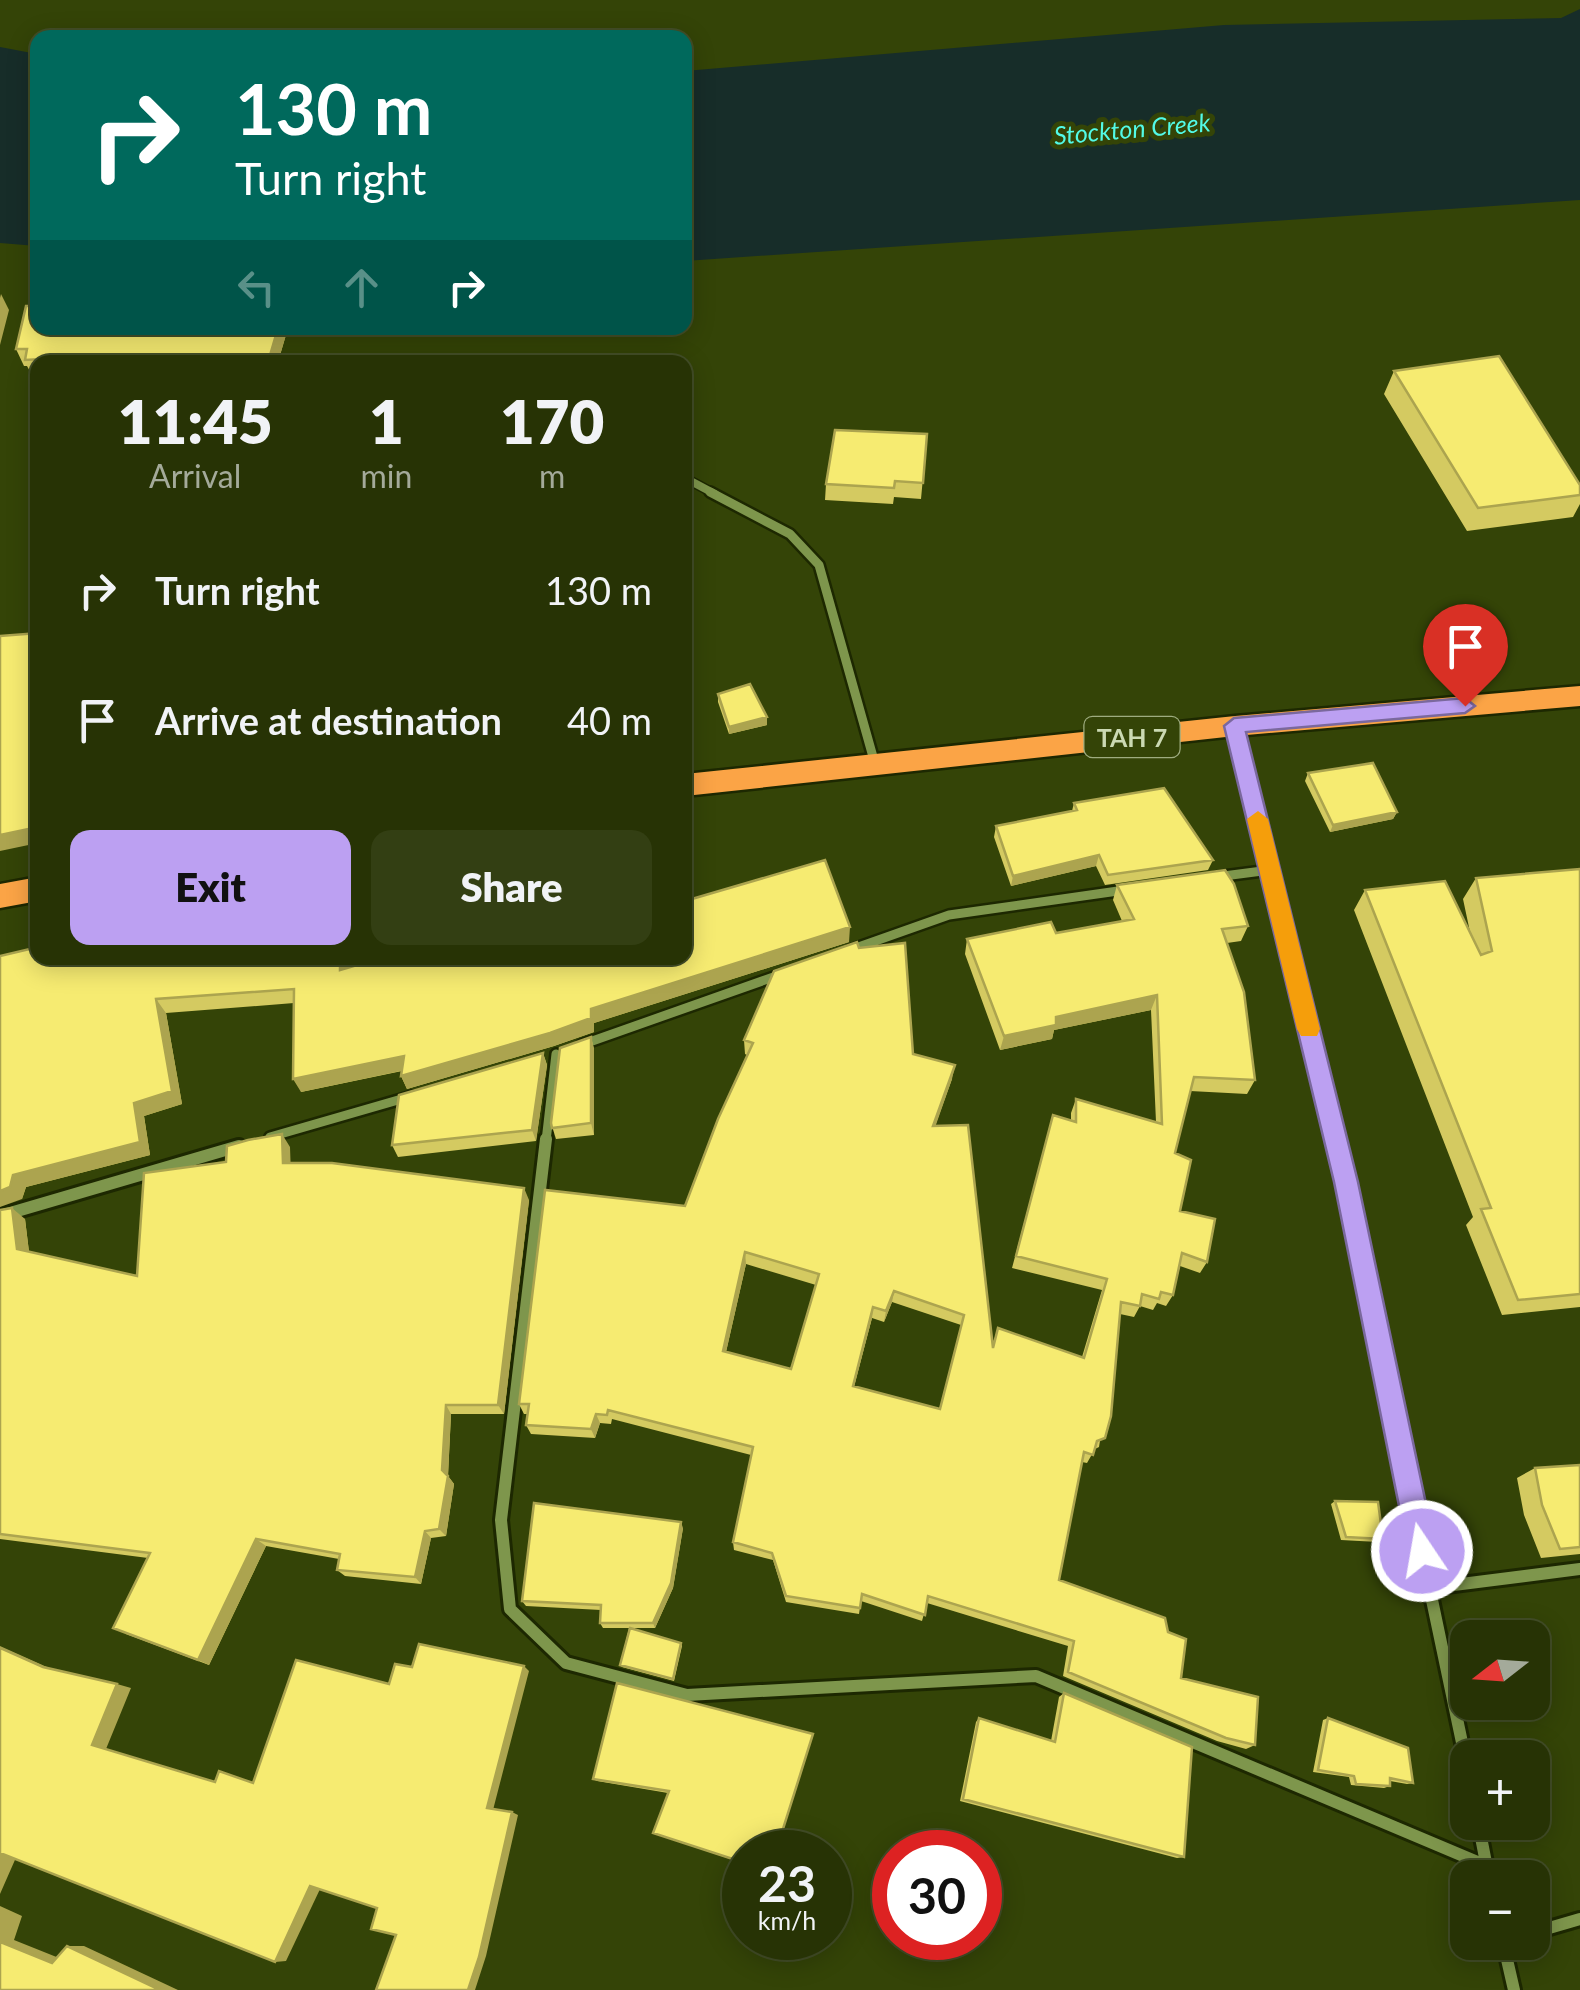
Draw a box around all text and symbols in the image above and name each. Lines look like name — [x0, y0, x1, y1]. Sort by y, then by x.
text: 130 m — [235, 66, 432, 150]
icon: right — [70, 70, 200, 200]
water label: Stockton Creek — [1053, 106, 1213, 150]
text: Turn right — [235, 151, 426, 205]
icon: left — [229, 260, 284, 315]
icon: ahead — [334, 260, 389, 315]
icon: right — [439, 260, 494, 315]
text: 11:45 — [118, 385, 273, 457]
text: 1 — [369, 385, 404, 457]
text: 170 — [500, 385, 604, 457]
text: Arrival — [149, 456, 241, 495]
text: min — [360, 456, 412, 495]
text: m — [539, 456, 565, 495]
icon: right — [70, 563, 125, 618]
text: Turn right — [155, 567, 320, 613]
text: 130 m — [545, 567, 652, 613]
pin — [1423, 604, 1508, 707]
icon: arrive — [1438, 619, 1493, 674]
icon: arrive — [70, 693, 125, 748]
text: Arrive at destination — [155, 697, 502, 743]
text: 40 m — [567, 697, 652, 743]
road number: TAH 7 — [1084, 717, 1180, 757]
button: Exit — [70, 830, 351, 945]
button: Share — [371, 830, 652, 945]
position arrow — [1370, 1499, 1474, 1603]
north arrow — [1450, 1620, 1550, 1720]
map controls — [1450, 1620, 1550, 1960]
button: + — [1450, 1740, 1550, 1840]
speed limit sign: 30 — [872, 1830, 1002, 1960]
text: 23 — [758, 1853, 816, 1913]
button: − — [1450, 1860, 1550, 1960]
text: km/h — [758, 1905, 816, 1935]

